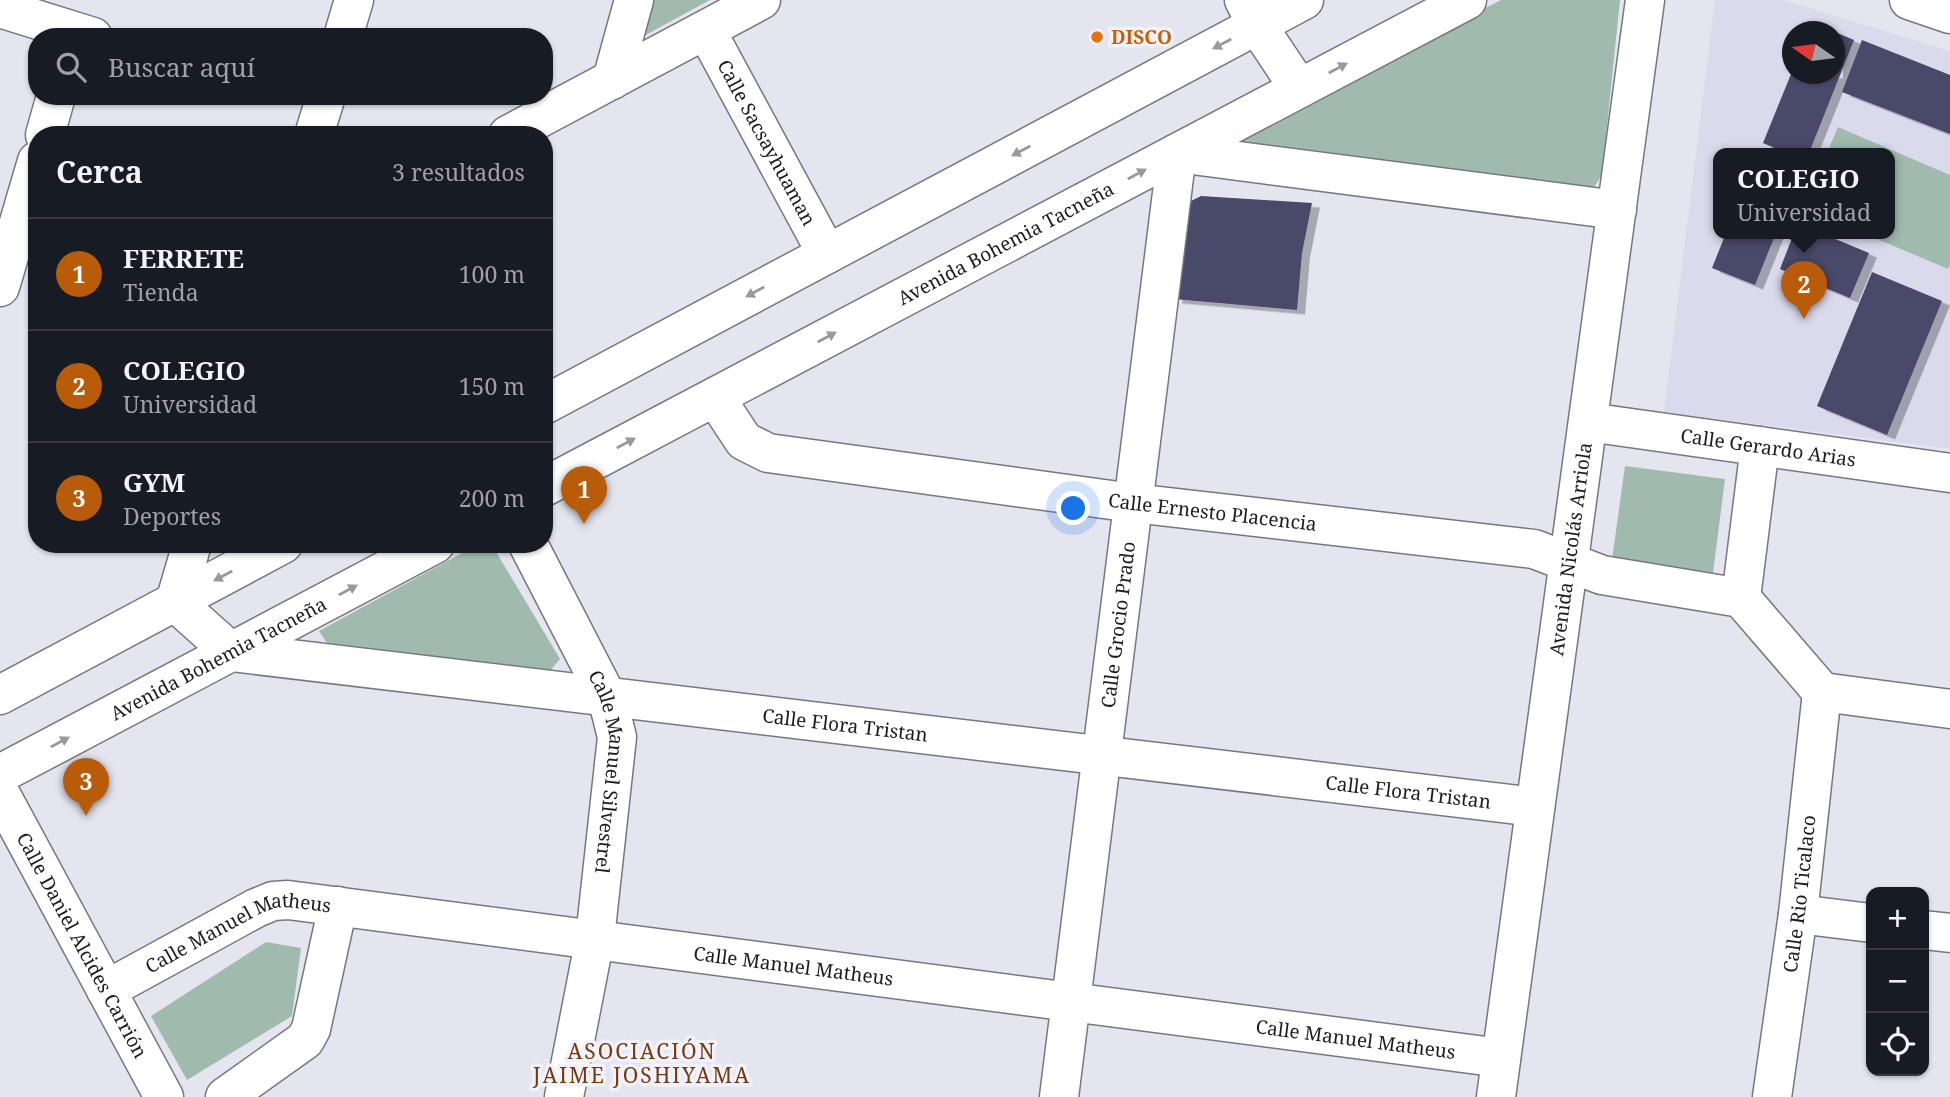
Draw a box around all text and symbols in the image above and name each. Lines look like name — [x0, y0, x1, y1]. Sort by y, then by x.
north arrow — [1782, 21, 1845, 84]
place label: DISCO — [1111, 24, 1172, 50]
search box — [28, 28, 553, 105]
marker: DISCO — [1089, 29, 1105, 45]
one-way arrow — [1211, 37, 1231, 49]
icon: search — [52, 48, 90, 86]
text: Buscar aquí — [108, 49, 255, 85]
street label: Calle Sacsayhuaman — [711, 55, 822, 230]
one-way arrow — [1328, 62, 1348, 73]
one-way arrow — [1011, 145, 1031, 156]
popup — [1713, 148, 1895, 239]
text: Cerca — [56, 151, 143, 192]
text: 3 resultados — [392, 156, 525, 188]
text: COLEGIO — [1737, 160, 1860, 196]
one-way arrow — [1127, 168, 1147, 180]
street label: Avenida Bohemia Tacneña — [893, 176, 1118, 311]
text: Universidad — [1737, 196, 1871, 228]
text: FERRETE — [123, 240, 244, 276]
text: 1 — [73, 258, 86, 290]
text: 100 m — [459, 258, 525, 290]
pin: 2 — [1781, 261, 1827, 319]
text: Tienda — [123, 276, 199, 308]
one-way arrow — [745, 286, 765, 298]
one-way arrow — [818, 331, 837, 343]
text: COLEGIO — [123, 352, 246, 388]
text: 2 — [73, 370, 86, 402]
text: 150 m — [459, 370, 525, 402]
text: Universidad — [123, 388, 257, 420]
street label: Calle Gerardo Arias — [1679, 422, 1857, 473]
one-way arrow — [616, 438, 636, 449]
street label: Avenida Nicolás Arriola — [1543, 441, 1598, 657]
text: GYM — [123, 464, 185, 500]
pin: 1 — [561, 466, 607, 524]
text: 3 — [73, 482, 86, 514]
text: 200 m — [459, 482, 525, 514]
street label: Calle Ernesto Placencia — [1107, 487, 1318, 537]
your location — [1056, 491, 1090, 525]
text: Deportes — [123, 500, 221, 532]
street label: Calle Grocio Prado — [1095, 540, 1141, 709]
one-way arrow — [213, 571, 233, 582]
one-way arrow — [339, 584, 358, 596]
street label: Avenida Bohemia Tacneña — [106, 591, 331, 726]
street label: Calle Manuel Silvestrel — [582, 666, 630, 875]
street label: Calle Flora Tristan — [761, 702, 929, 748]
one-way arrow — [51, 736, 70, 748]
pin: 3 — [63, 758, 109, 816]
street label: Calle Flora Tristan — [1324, 769, 1492, 815]
street label: Calle Rio Ticalaco — [1777, 814, 1822, 974]
street label: Calle Daniel Alcides Carrión — [11, 828, 154, 1063]
street label: Calle Manuel Matheus — [140, 887, 333, 979]
map controls — [1866, 887, 1929, 1076]
button: + — [1866, 887, 1929, 950]
street label: Calle Manuel Matheus — [692, 940, 895, 992]
button: − — [1866, 950, 1929, 1013]
street label: Calle Manuel Matheus — [1254, 1013, 1457, 1065]
button: locate — [1866, 1013, 1929, 1076]
district label: ASOCIACIÓN JAIME JOSHIYAMA — [532, 1037, 751, 1089]

